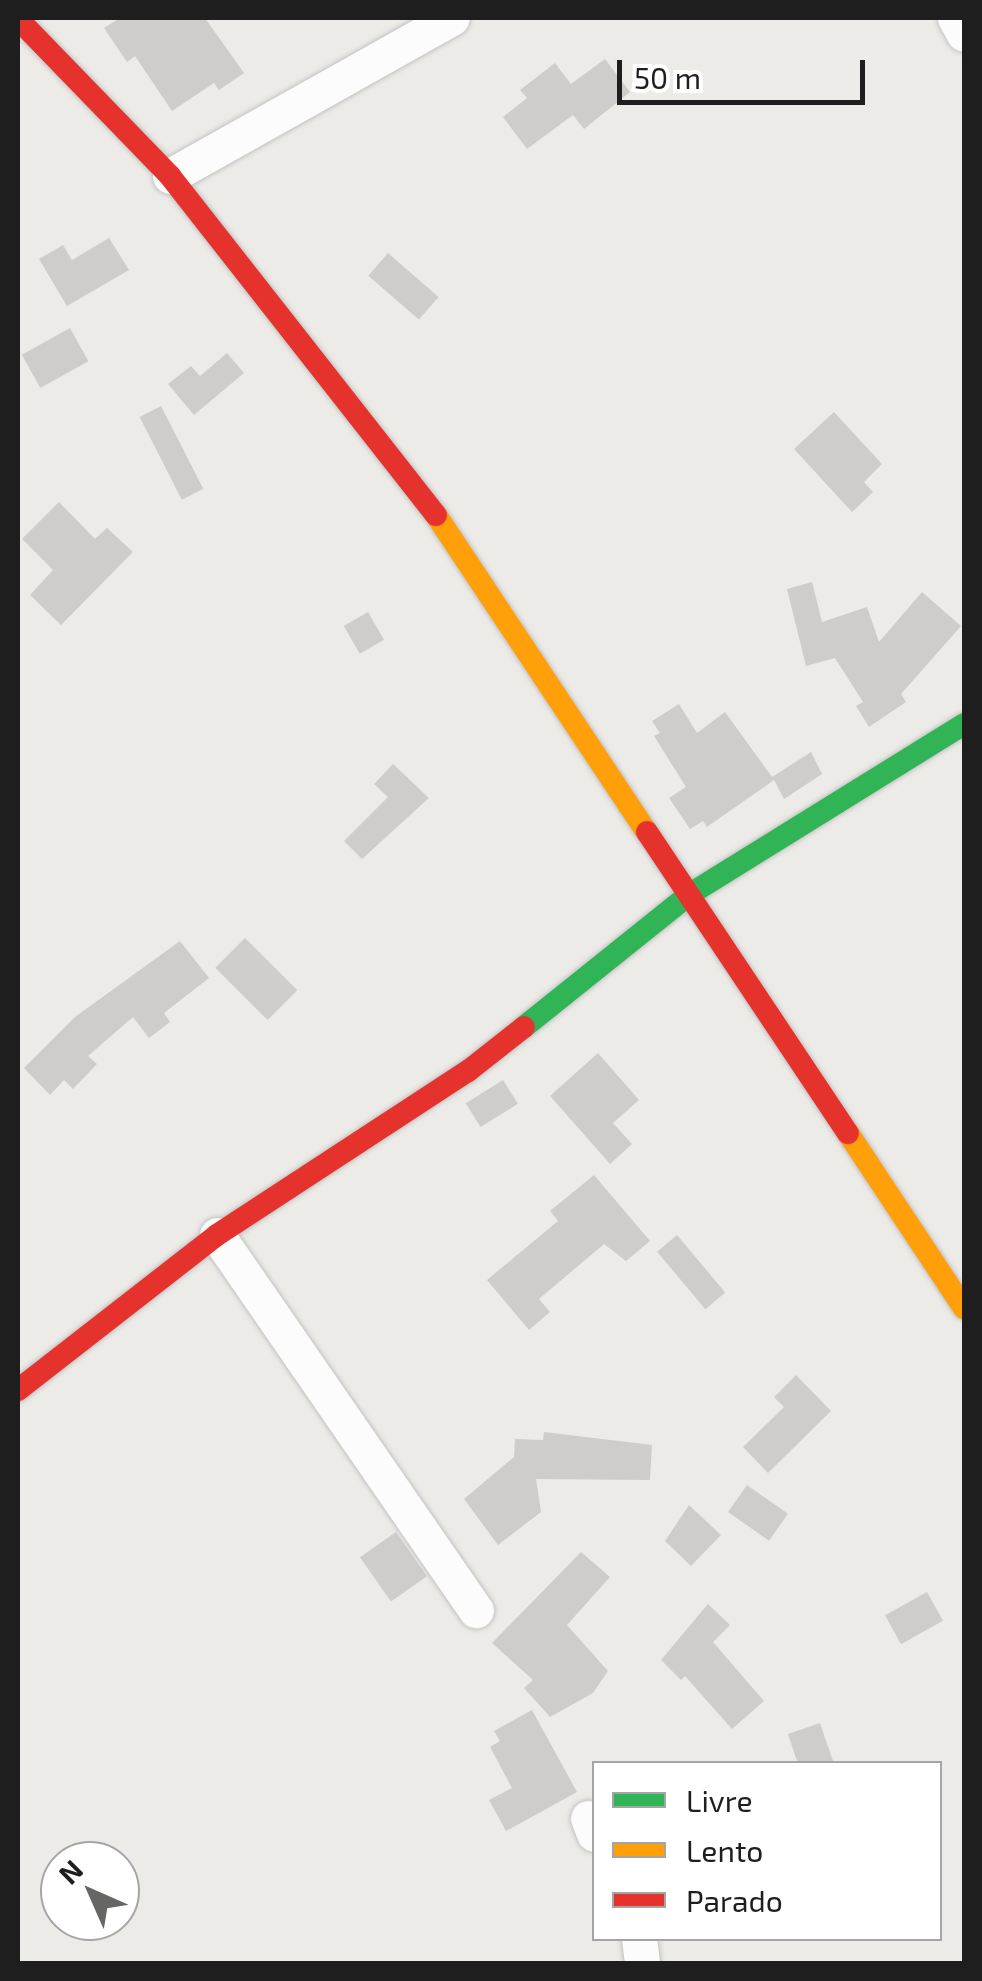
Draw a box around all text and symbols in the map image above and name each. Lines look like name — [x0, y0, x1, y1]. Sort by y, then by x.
scale bar — [622, 40, 870, 102]
text: 50 m — [634, 59, 701, 95]
legend — [592, 1761, 942, 1941]
text: Livre — [686, 1782, 753, 1818]
text: Lento — [686, 1832, 763, 1868]
north arrow — [40, 1841, 140, 1941]
text: N — [51, 1852, 89, 1890]
text: Parado — [686, 1882, 783, 1918]

